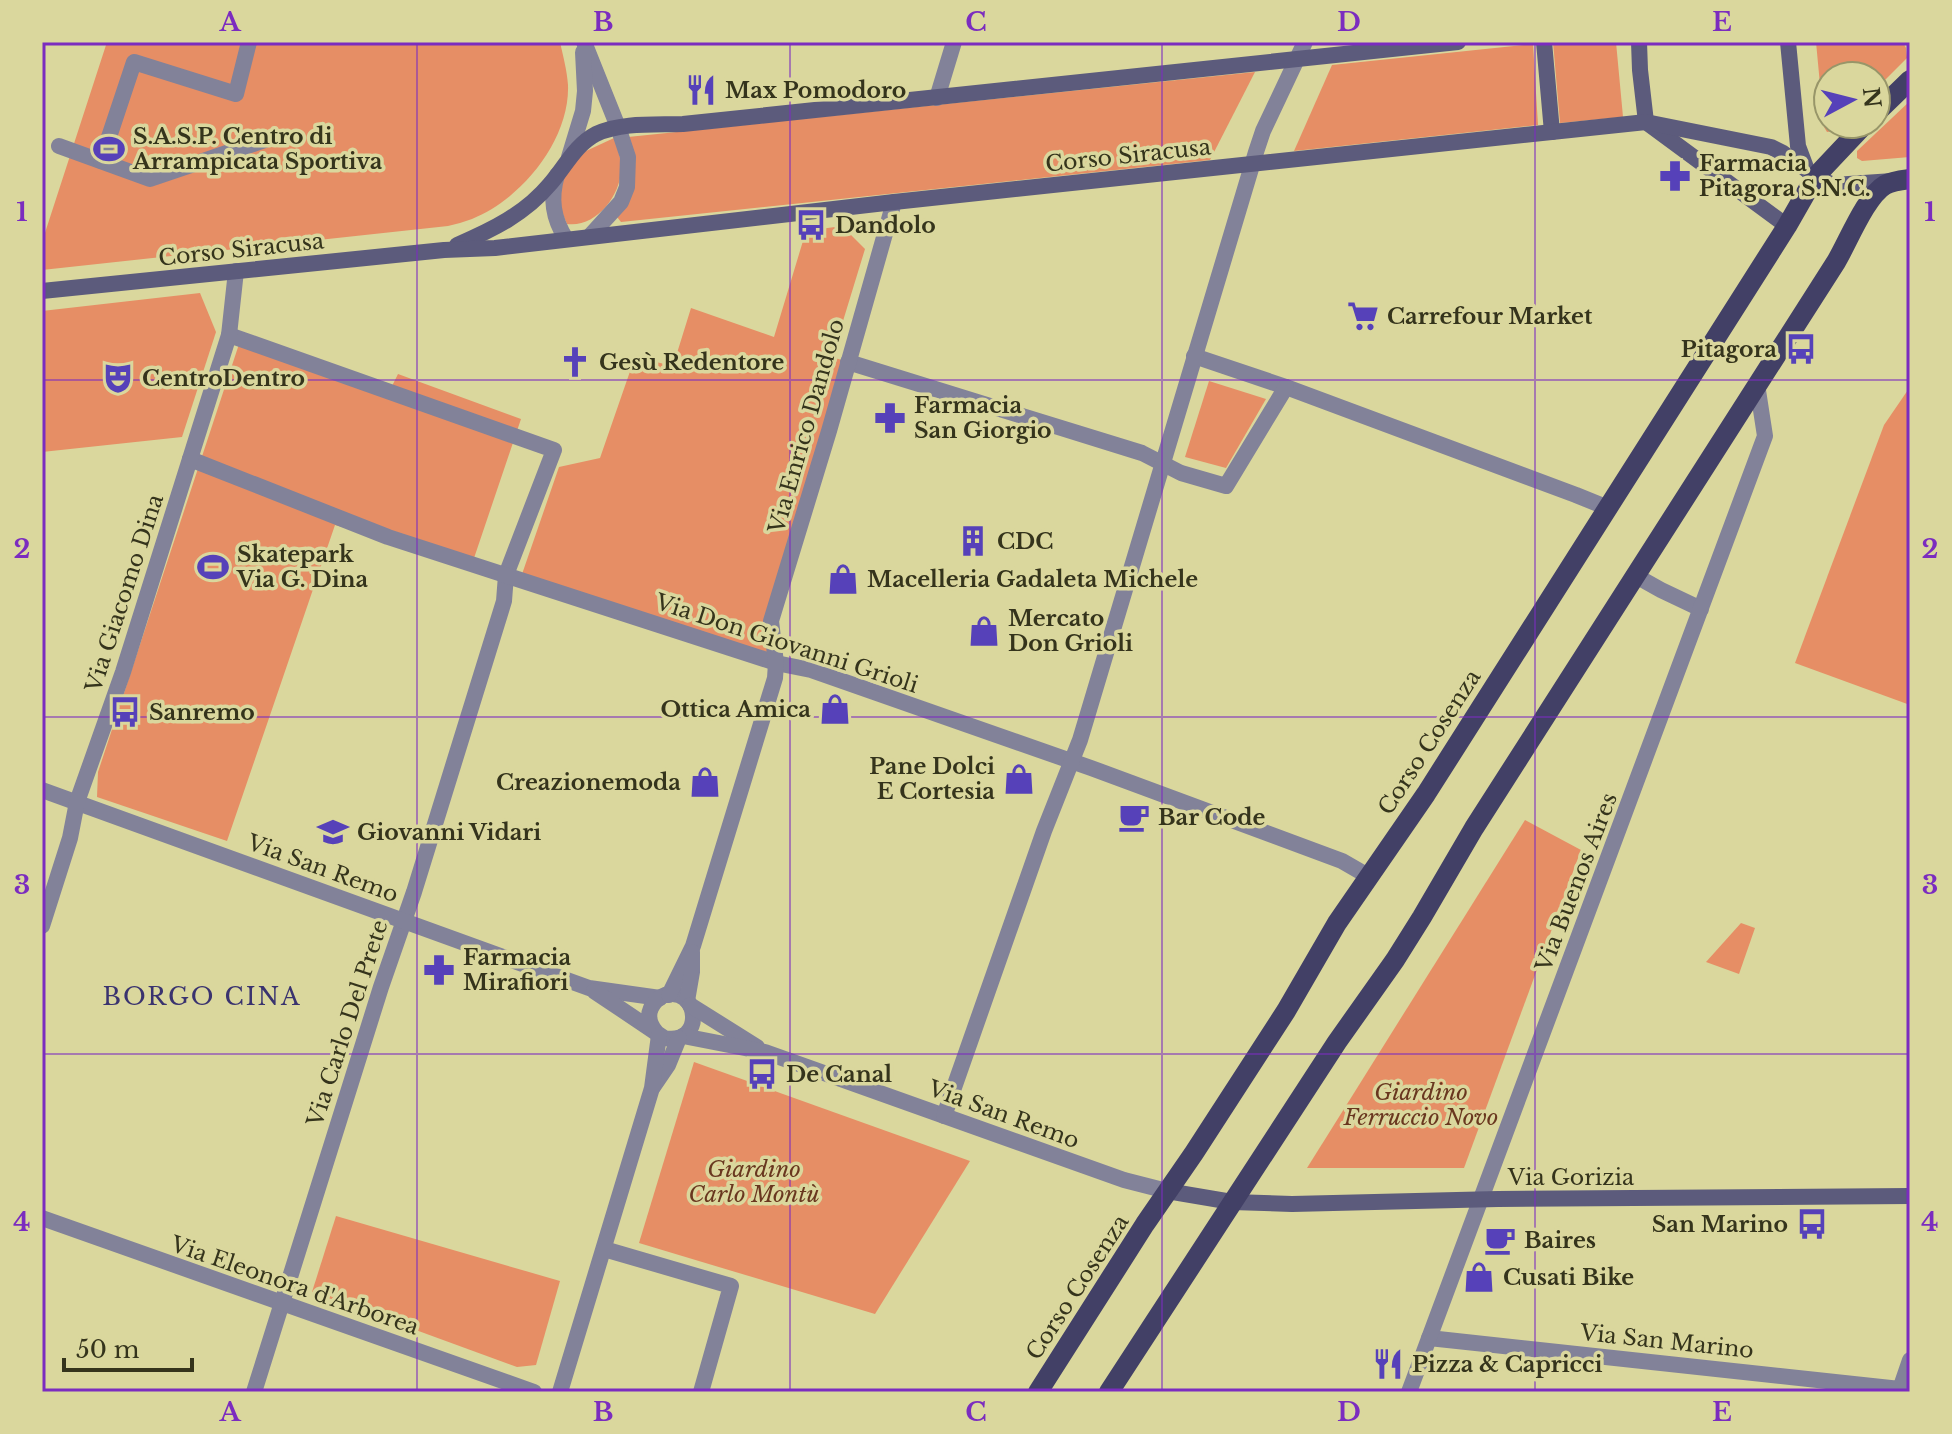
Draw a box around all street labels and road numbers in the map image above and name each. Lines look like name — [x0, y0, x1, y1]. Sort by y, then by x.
street label: Corso Siracusa — [1044, 133, 1213, 178]
street label: Corso Siracusa — [157, 227, 326, 272]
street label: Via Enrico Dandolo — [763, 316, 850, 537]
street label: Via Giacomo Dina — [79, 490, 169, 696]
street label: Via Don Giovanni Grioli — [651, 588, 922, 699]
street label: Corso Cosenza — [1372, 664, 1487, 820]
street label: Via Buenos Aires — [1530, 789, 1623, 976]
street label: Via San Remo — [243, 828, 402, 908]
street label: Via Carlo Del Prete — [301, 917, 394, 1131]
street label: Via San Remo — [924, 1074, 1083, 1154]
street label: Via Gorizia — [1507, 1164, 1635, 1191]
street label: Corso Cosenza — [1020, 1209, 1135, 1365]
street label: Via Eleonora d'Arborea — [166, 1230, 423, 1341]
street label: Via San Marino — [1578, 1319, 1755, 1364]

